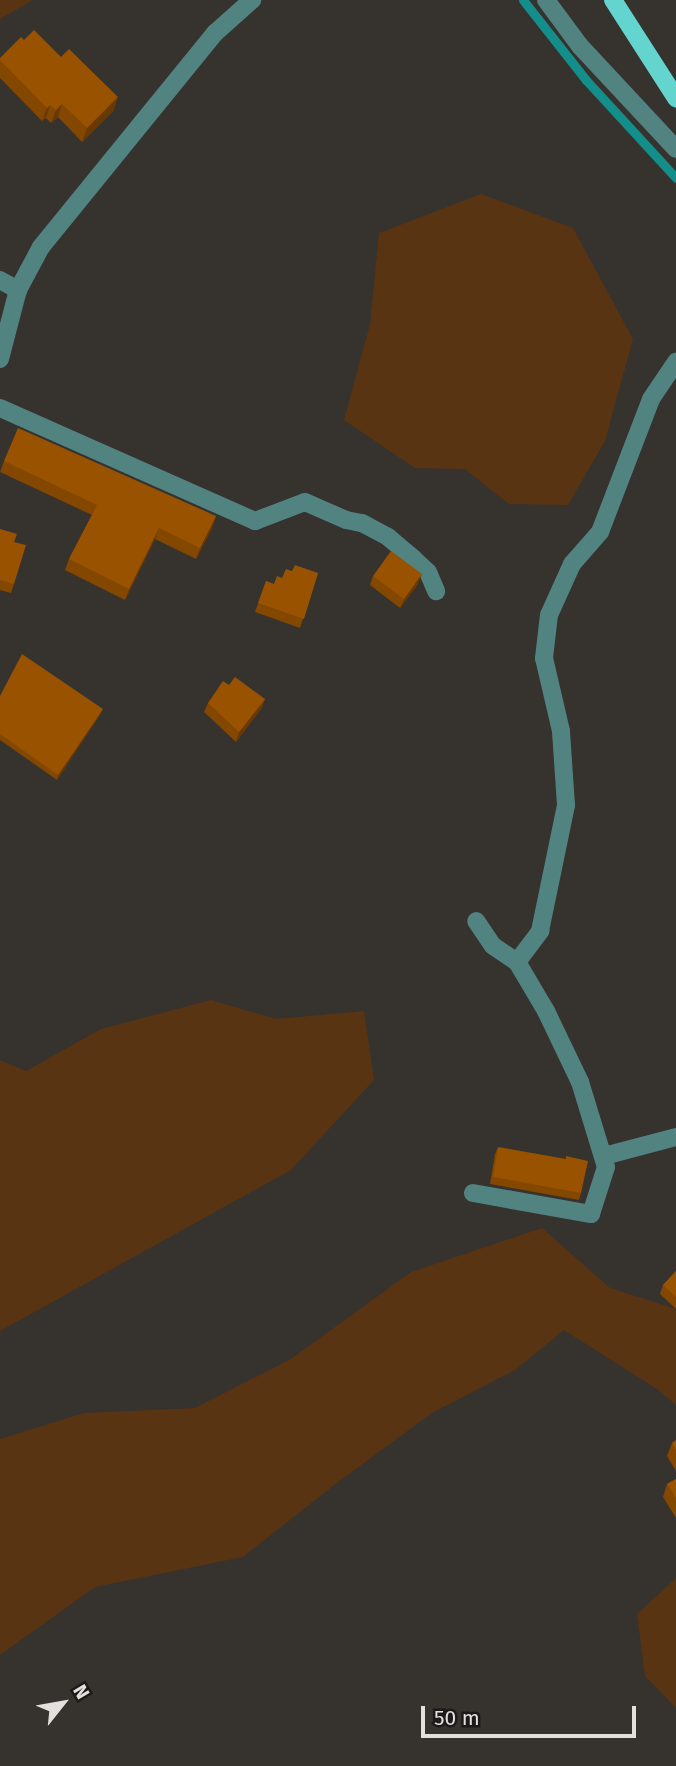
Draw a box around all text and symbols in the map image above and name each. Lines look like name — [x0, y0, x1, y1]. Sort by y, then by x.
north arrow — [28, 1668, 98, 1738]
text: N — [68, 1681, 95, 1703]
scale bar — [424, 1692, 639, 1736]
text: 50 m — [434, 1705, 480, 1731]

